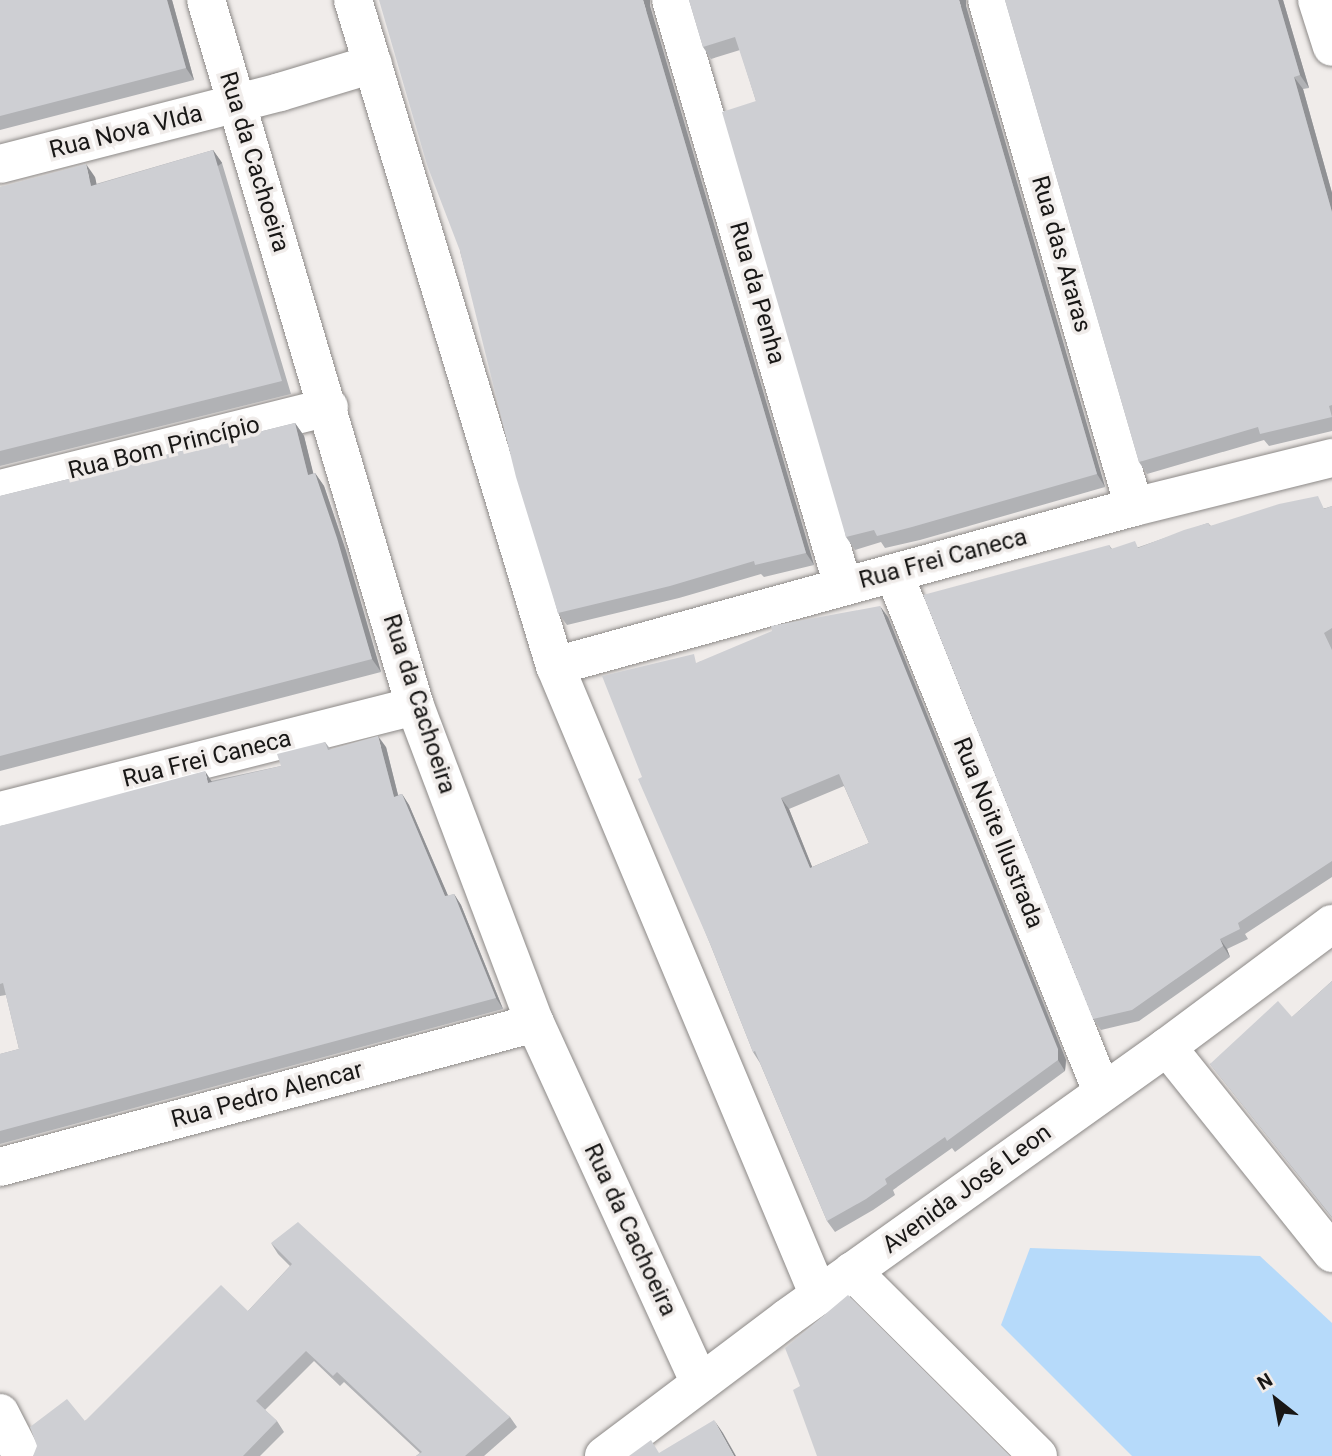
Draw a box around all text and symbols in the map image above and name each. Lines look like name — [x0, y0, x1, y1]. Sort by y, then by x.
street label: Rua da Cachoeira — [213, 68, 295, 256]
street label: Rua Nova VIda — [47, 99, 205, 165]
street label: Rua das Araras — [1025, 172, 1097, 336]
street label: Rua da Penha — [723, 218, 791, 368]
street label: Rua Bom Princípio — [65, 410, 263, 486]
street label: Rua Frei Caneca — [856, 523, 1030, 595]
street label: Rua da Cachoeira — [376, 611, 462, 797]
street label: Rua Frei Caneca — [120, 724, 294, 794]
street label: Rua Noite Ilustrada — [947, 733, 1049, 933]
street label: Rua Pedro Alencar — [168, 1056, 366, 1134]
street label: Avenida José Leon — [877, 1118, 1057, 1260]
street label: Rua da Cachoeira — [577, 1139, 683, 1321]
north arrow — [1241, 1365, 1311, 1435]
text: N — [1253, 1368, 1277, 1395]

